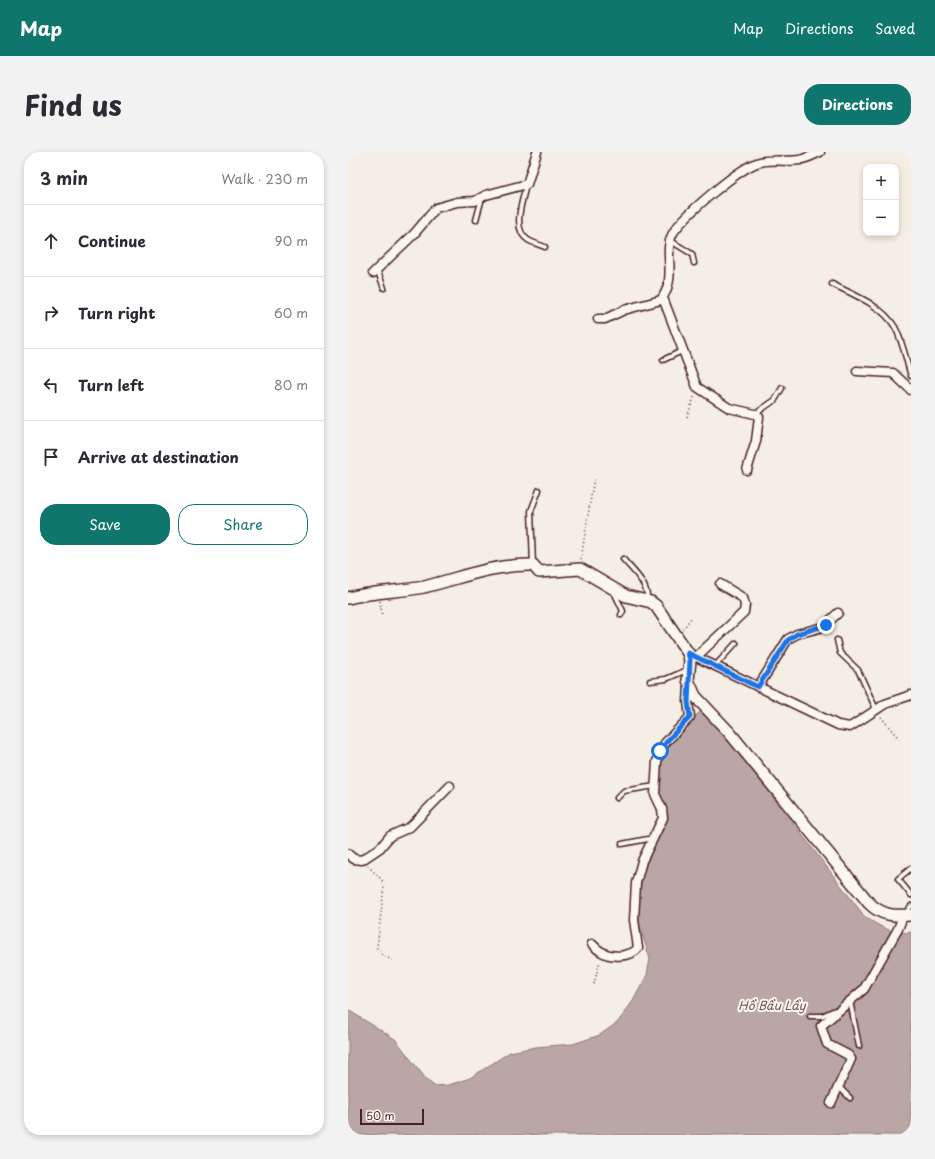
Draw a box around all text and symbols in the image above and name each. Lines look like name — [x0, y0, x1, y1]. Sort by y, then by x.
text: Map — [20, 14, 62, 42]
text: Map — [733, 18, 763, 39]
text: Directions — [785, 18, 853, 39]
text: Saved — [875, 18, 915, 39]
text: Find us — [24, 83, 122, 126]
button: Directions — [804, 84, 911, 125]
map controls — [863, 164, 899, 236]
button: + — [863, 164, 899, 200]
text: 3 min — [40, 165, 88, 191]
text: Walk · 230 m — [221, 169, 308, 188]
button: − — [863, 200, 899, 236]
text: Continue — [78, 229, 146, 252]
icon: ahead — [40, 230, 62, 252]
text: 90 m — [275, 231, 308, 250]
text: Turn right — [78, 301, 155, 324]
icon: right — [40, 302, 62, 324]
text: 60 m — [274, 303, 308, 322]
text: Turn left — [78, 373, 144, 396]
icon: left — [40, 374, 62, 396]
text: 80 m — [274, 375, 308, 394]
text: Arrive at destination — [78, 445, 239, 468]
icon: arrive — [40, 446, 62, 468]
button: Save — [40, 504, 170, 545]
button: Share — [178, 504, 308, 545]
route end — [817, 616, 835, 634]
route start — [651, 742, 669, 760]
water label: Hồ Bầu Lầy — [738, 996, 807, 1014]
scale bar — [360, 1107, 424, 1126]
text: 50 m — [366, 1107, 395, 1124]

